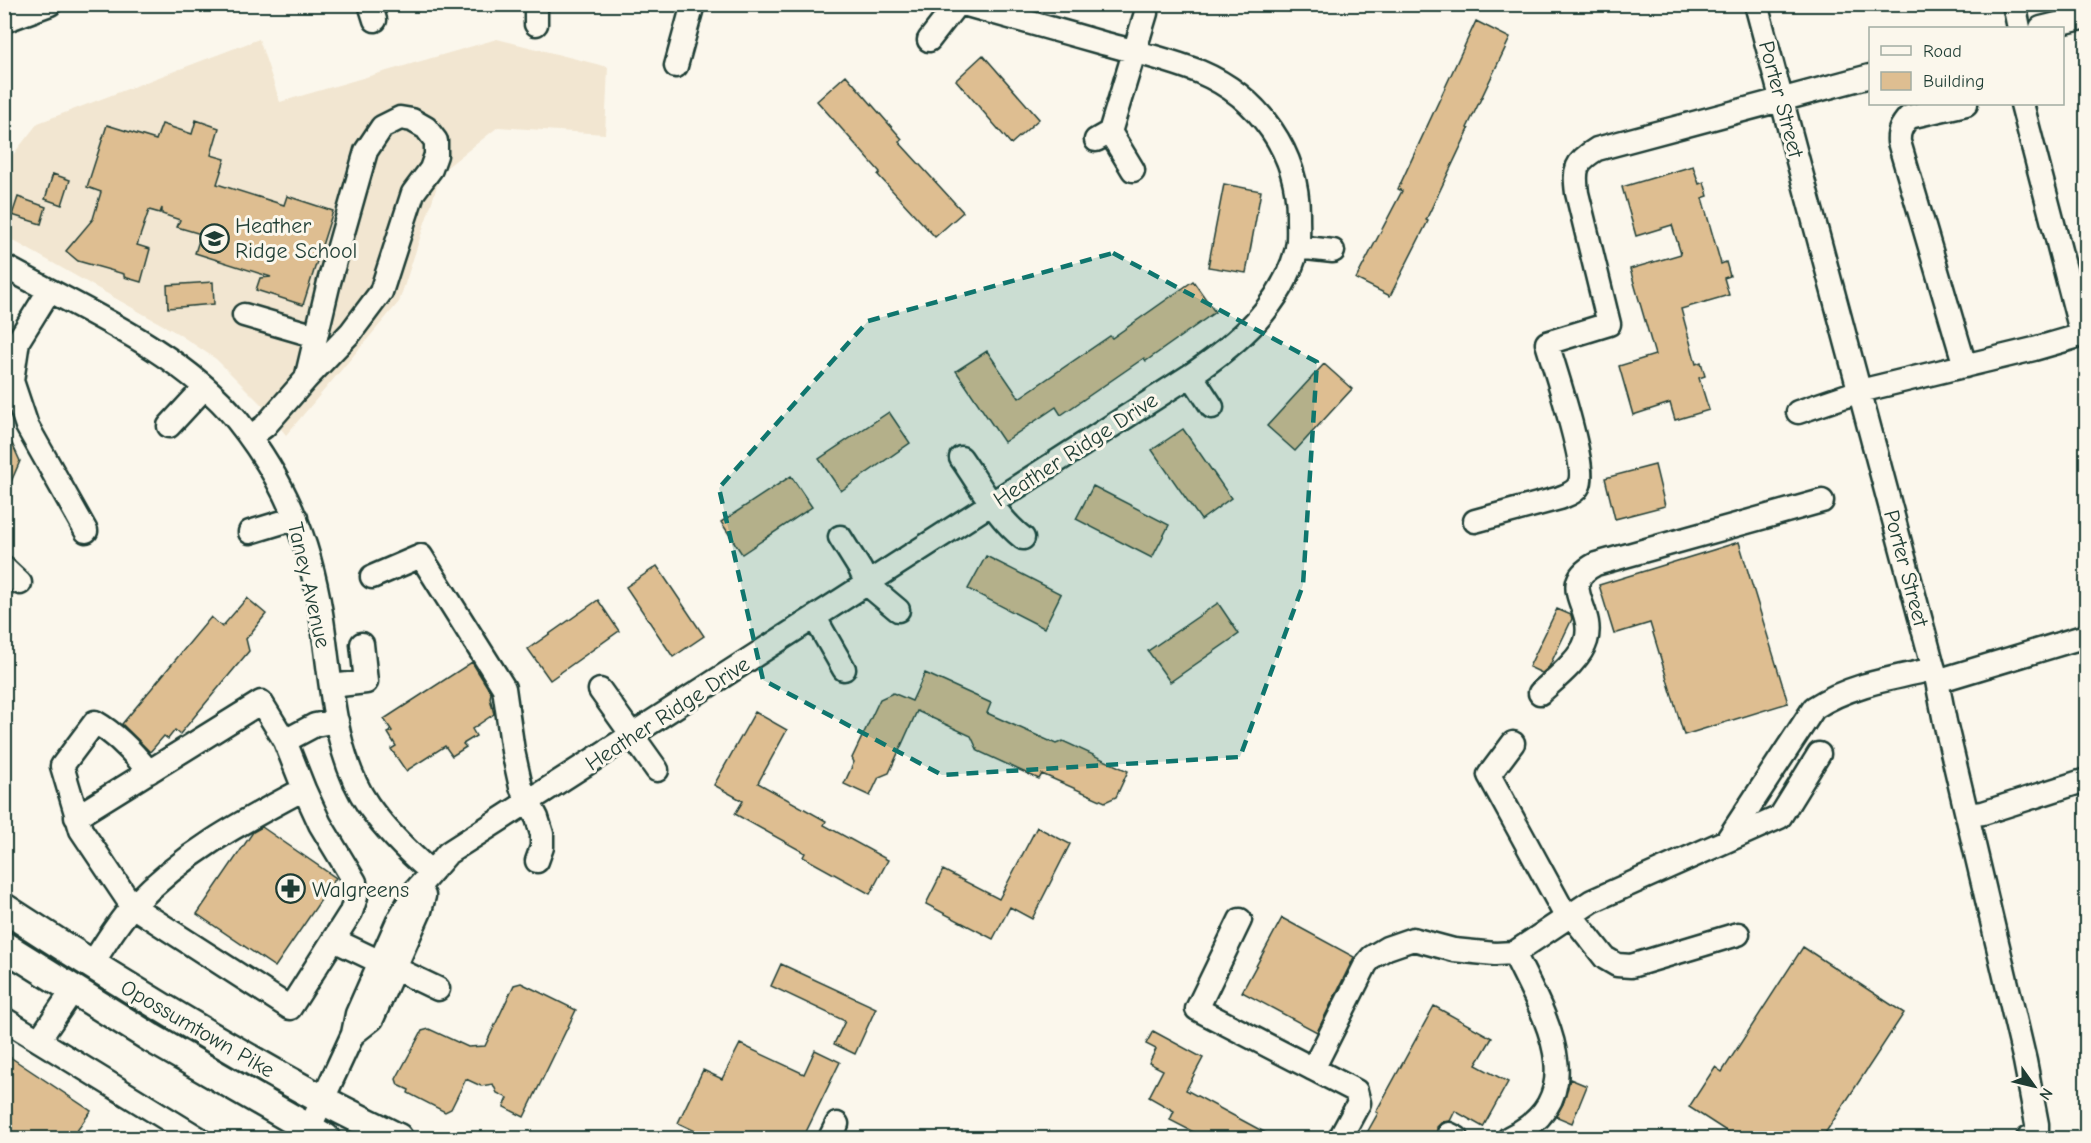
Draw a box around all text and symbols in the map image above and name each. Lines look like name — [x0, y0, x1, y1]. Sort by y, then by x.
legend — [1869, 27, 2064, 105]
street label: Porter Street — [1753, 38, 1809, 161]
text: Road — [1923, 41, 1962, 62]
text: Building — [1923, 71, 1985, 92]
place label: Heather Ridge School — [235, 213, 357, 264]
school or university icon: Heather Ridge School — [198, 222, 230, 254]
street label: Heather Ridge Drive — [989, 387, 1163, 513]
street label: Porter Street — [1878, 507, 1934, 630]
street label: Taney Avenue — [282, 520, 336, 651]
street label: Heather Ridge Drive — [581, 651, 755, 777]
pharmacy icon: Walgreens — [275, 873, 307, 905]
place label: Walgreens — [312, 877, 409, 903]
street label: Opossumtown Pike — [116, 974, 279, 1083]
north arrow — [2004, 1056, 2064, 1116]
text: N — [2035, 1084, 2056, 1103]

